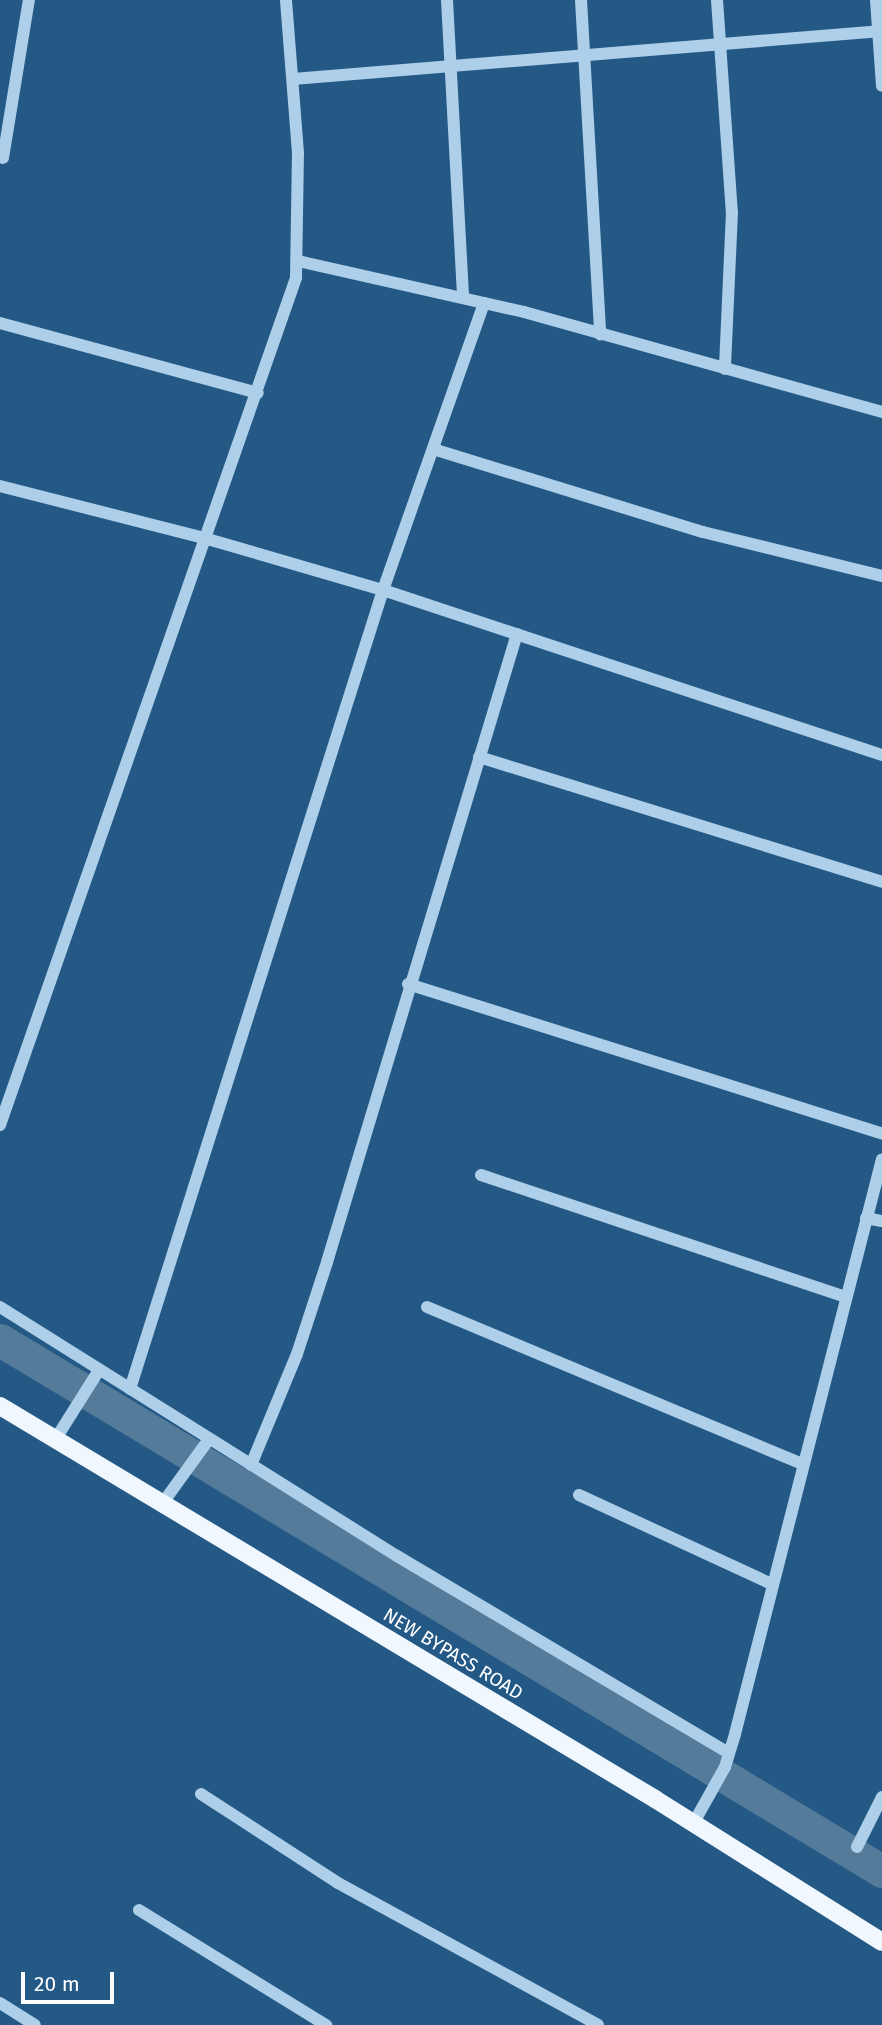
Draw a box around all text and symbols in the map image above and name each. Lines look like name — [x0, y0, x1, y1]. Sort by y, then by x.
street label: NEW BYPASS ROAD — [379, 1603, 527, 1705]
scale bar — [24, 1958, 117, 2002]
text: 20 m — [34, 1971, 80, 1997]

